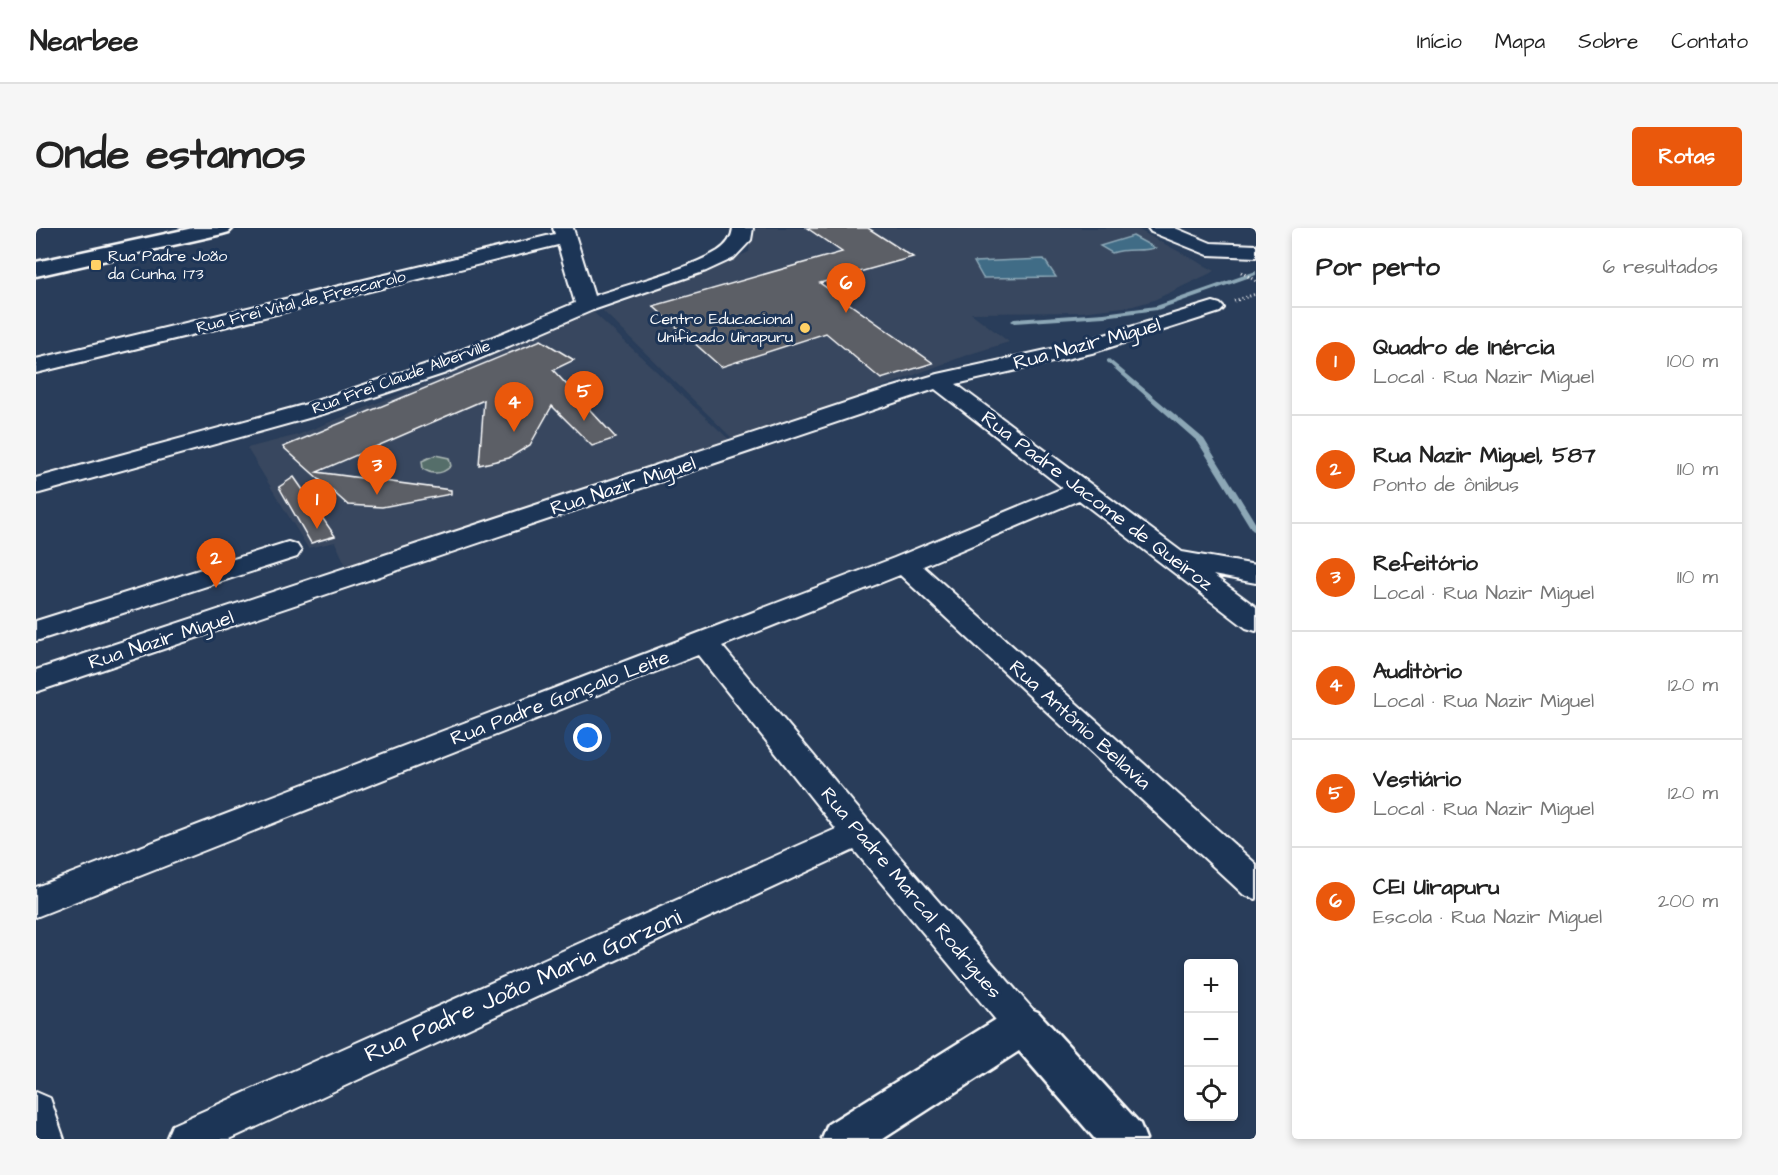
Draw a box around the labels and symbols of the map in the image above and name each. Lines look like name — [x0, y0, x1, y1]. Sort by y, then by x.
place label: Rua Padre João da Cunha, 173 — [108, 245, 227, 285]
marker: Rua Padre João da Cunha, 173 — [89, 258, 103, 272]
pin: 6 — [826, 264, 866, 313]
street label: Rua Frei Vital de Frescarolo — [194, 265, 408, 339]
place label: Centro Educacional Unificado Uirapuru — [650, 308, 793, 348]
street label: Rua Nazir Miguel — [1010, 311, 1164, 378]
marker: Centro Educacional Unificado Uirapuru — [798, 321, 812, 335]
street label: Rua Frei Claude Alberville — [309, 334, 494, 420]
pin: 5 — [564, 372, 604, 421]
pin: 4 — [494, 382, 534, 432]
street label: Rua Padre Jacome de Queiroz — [975, 404, 1219, 598]
pin: 3 — [358, 446, 396, 495]
street label: Rua Nazir Miguel — [547, 449, 700, 524]
pin: 1 — [298, 480, 336, 529]
pin: 2 — [196, 538, 236, 588]
street label: Rua Nazir Miguel — [85, 603, 238, 678]
street label: Rua Padre Gonçalo Leite — [446, 643, 674, 753]
street label: Rua Antônio Bellavia — [1003, 654, 1157, 796]
your location — [573, 723, 602, 752]
street label: Rua Padre Marcal Rodrigues — [813, 781, 1008, 1006]
street label: Rua Padre João Maria Gorzoni — [359, 900, 687, 1071]

